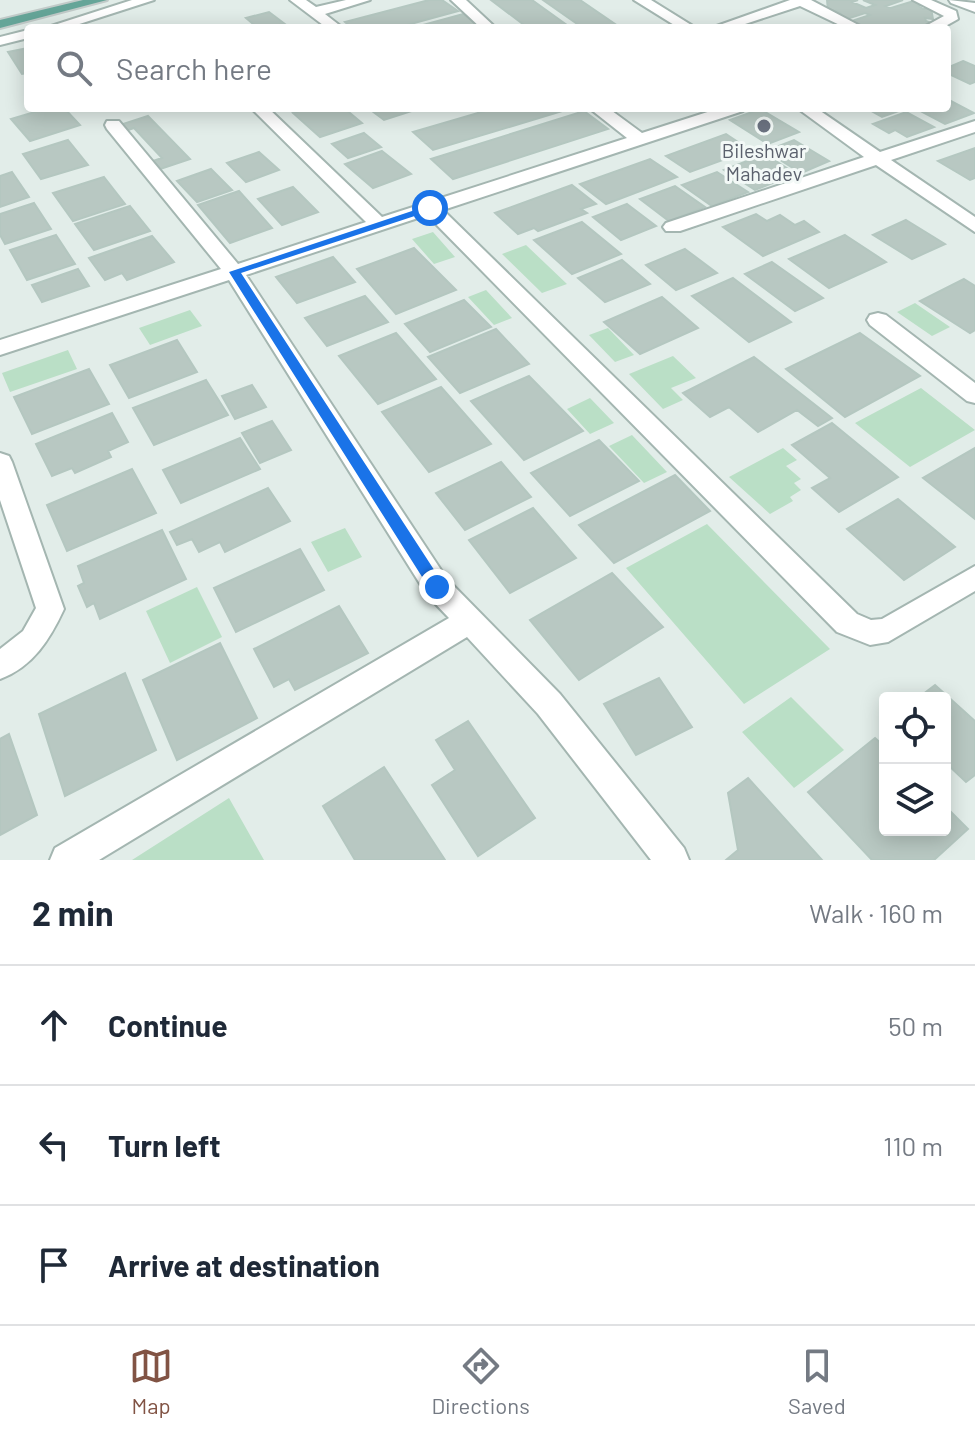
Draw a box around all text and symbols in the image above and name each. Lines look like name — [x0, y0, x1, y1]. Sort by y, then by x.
search box — [24, 24, 951, 112]
icon: search — [52, 46, 96, 90]
text: Search here — [116, 50, 272, 86]
marker: Bileshwar Mahadev — [755, 117, 773, 135]
place label: Bileshwar Mahadev — [722, 138, 806, 185]
route start — [412, 190, 448, 226]
route end — [419, 569, 455, 605]
map controls — [879, 692, 951, 836]
button: locate — [879, 692, 951, 764]
button: layers — [879, 764, 951, 836]
text: 2 min — [32, 892, 114, 933]
text: Walk · 160 m — [809, 897, 943, 928]
icon: ahead — [32, 1003, 76, 1047]
text: Continue — [108, 1007, 228, 1043]
text: 50 m — [888, 1010, 943, 1041]
icon: left — [32, 1123, 76, 1167]
text: Turn left — [108, 1127, 221, 1163]
text: 110 m — [883, 1130, 943, 1161]
icon: arrive — [32, 1243, 76, 1287]
text: Arrive at destination — [108, 1247, 380, 1283]
tab: Map — [129, 1344, 173, 1418]
tab: Directions — [431, 1344, 530, 1418]
tab: Saved — [788, 1344, 846, 1418]

